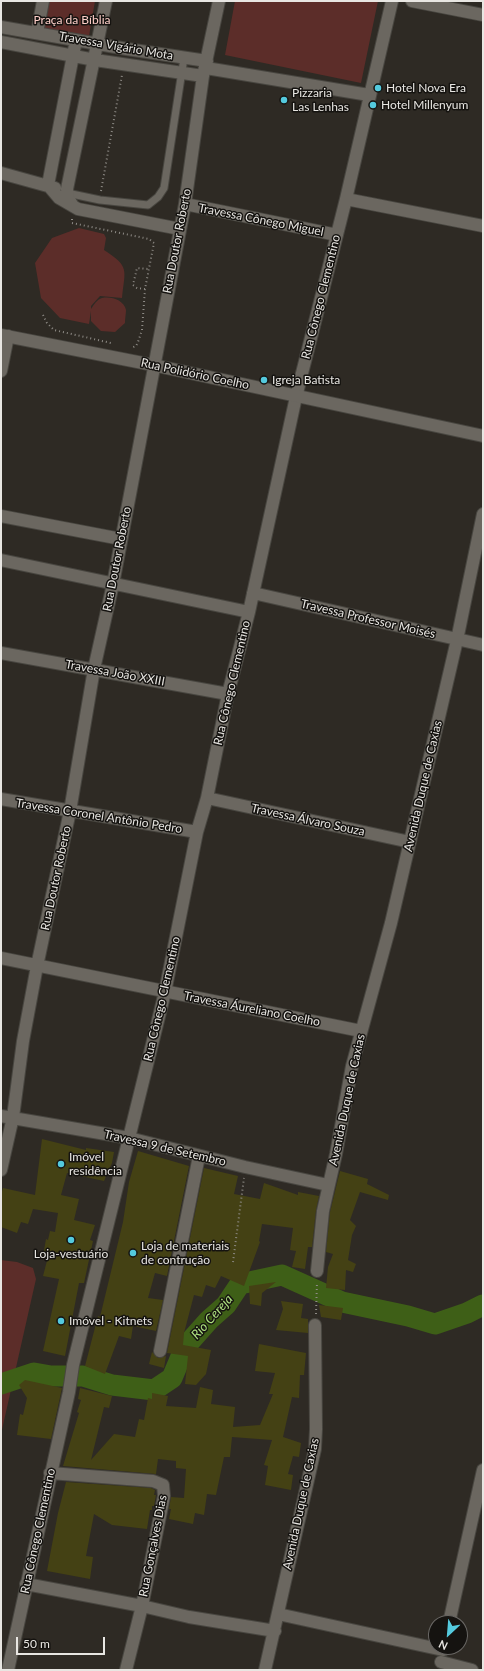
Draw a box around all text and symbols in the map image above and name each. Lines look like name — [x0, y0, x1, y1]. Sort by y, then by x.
park label: Praça da Bíblia — [34, 13, 110, 27]
street label: Travessa Vigário Mota — [58, 29, 174, 63]
place label: Hotel Nova Era — [386, 81, 466, 95]
marker: Hotel Nova Era — [373, 83, 383, 93]
place label: Pizzaria Las Lenhas — [292, 86, 349, 114]
marker: Pizzaria Las Lenhas — [279, 95, 289, 105]
place label: Hotel Millenyum — [381, 98, 468, 112]
marker: Hotel Millenyum — [368, 100, 378, 110]
street label: Rua Doutor Roberto — [160, 187, 194, 295]
street label: Travessa Cônego Miguel — [197, 201, 325, 239]
street label: Rua Cônego Clementino — [299, 233, 343, 361]
street label: Rua Polidório Coelho — [140, 355, 250, 393]
place label: Igreja Batista — [272, 373, 340, 387]
marker: Igreja Batista — [259, 375, 269, 385]
street label: Rua Doutor Roberto — [100, 505, 134, 613]
street label: Travessa Professor Moisés — [299, 596, 437, 642]
street label: Rua Cônego Clementino — [211, 619, 253, 747]
street label: Travessa João XXIII — [64, 657, 166, 689]
street label: Avenida Duque de Caxias — [401, 719, 445, 853]
street label: Travessa Coronel Antônio Pedro — [15, 796, 183, 836]
street label: Travessa Álvaro Souza — [250, 801, 366, 839]
street label: Rua Doutor Roberto — [38, 824, 74, 932]
street label: Rua Cônego Clementino — [141, 935, 183, 1063]
street label: Travessa Áureliano Coelho — [183, 989, 321, 1029]
street label: Avenida Duque de Caxias — [326, 1033, 368, 1167]
street label: Travessa 9 de Setembro — [103, 1127, 227, 1169]
place label: Imóvel residência — [69, 1150, 122, 1178]
marker: Imóvel residência — [56, 1159, 66, 1169]
marker: Loja-vestuário — [66, 1235, 76, 1245]
place label: Loja de materiais de contrução — [141, 1239, 229, 1267]
place label: Loja-vestuário — [34, 1247, 108, 1261]
marker: Loja de materiais de contrução — [128, 1248, 138, 1258]
water label: Rio Cereja — [188, 1292, 236, 1342]
place label: Imóvel - Kitnets — [69, 1314, 152, 1328]
marker: Imóvel - Kitnets — [56, 1316, 66, 1326]
street label: Avenida Duque de Caxias — [280, 1437, 322, 1571]
street label: Rua Cônego Clementino — [18, 1467, 58, 1595]
street label: Rua Gonçalves Dias — [136, 1494, 170, 1598]
north arrow — [428, 1615, 468, 1655]
scale bar — [18, 1629, 107, 1655]
text: 50 m — [23, 1636, 50, 1651]
text: N — [436, 1638, 450, 1653]

